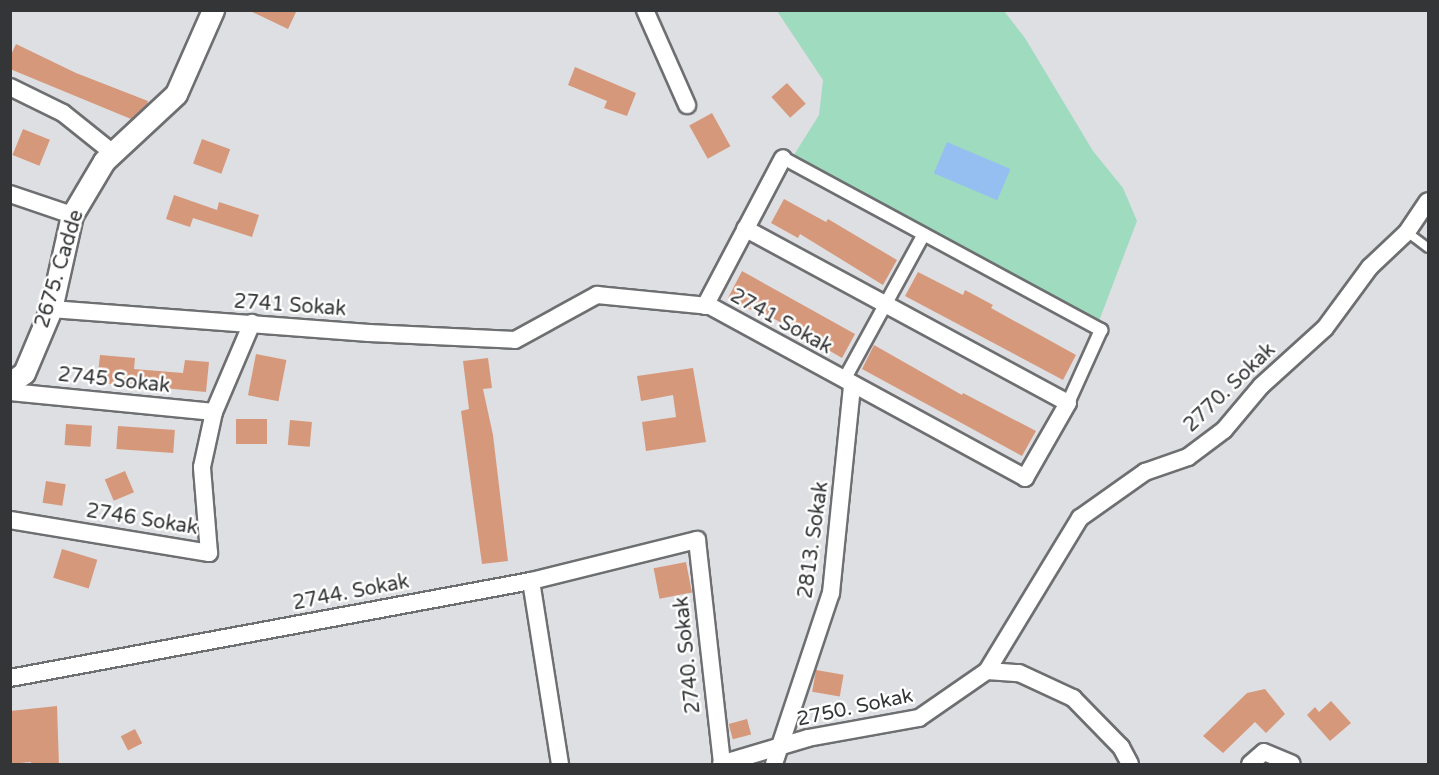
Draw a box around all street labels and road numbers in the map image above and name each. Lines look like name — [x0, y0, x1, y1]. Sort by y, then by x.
street label: 2675. Cadde — [31, 207, 89, 331]
street label: 2741 Sokak — [726, 284, 836, 360]
street label: 2741 Sokak — [233, 290, 347, 322]
street label: 2770. Sokak — [1179, 338, 1281, 438]
street label: 2745 Sokak — [57, 363, 171, 399]
street label: 2813. Sokak — [794, 480, 834, 600]
street label: 2746 Sokak — [84, 499, 200, 541]
street label: 2744. Sokak — [291, 570, 411, 616]
street label: 2740. Sokak — [670, 595, 706, 715]
street label: 2750. Sokak — [795, 684, 915, 732]

